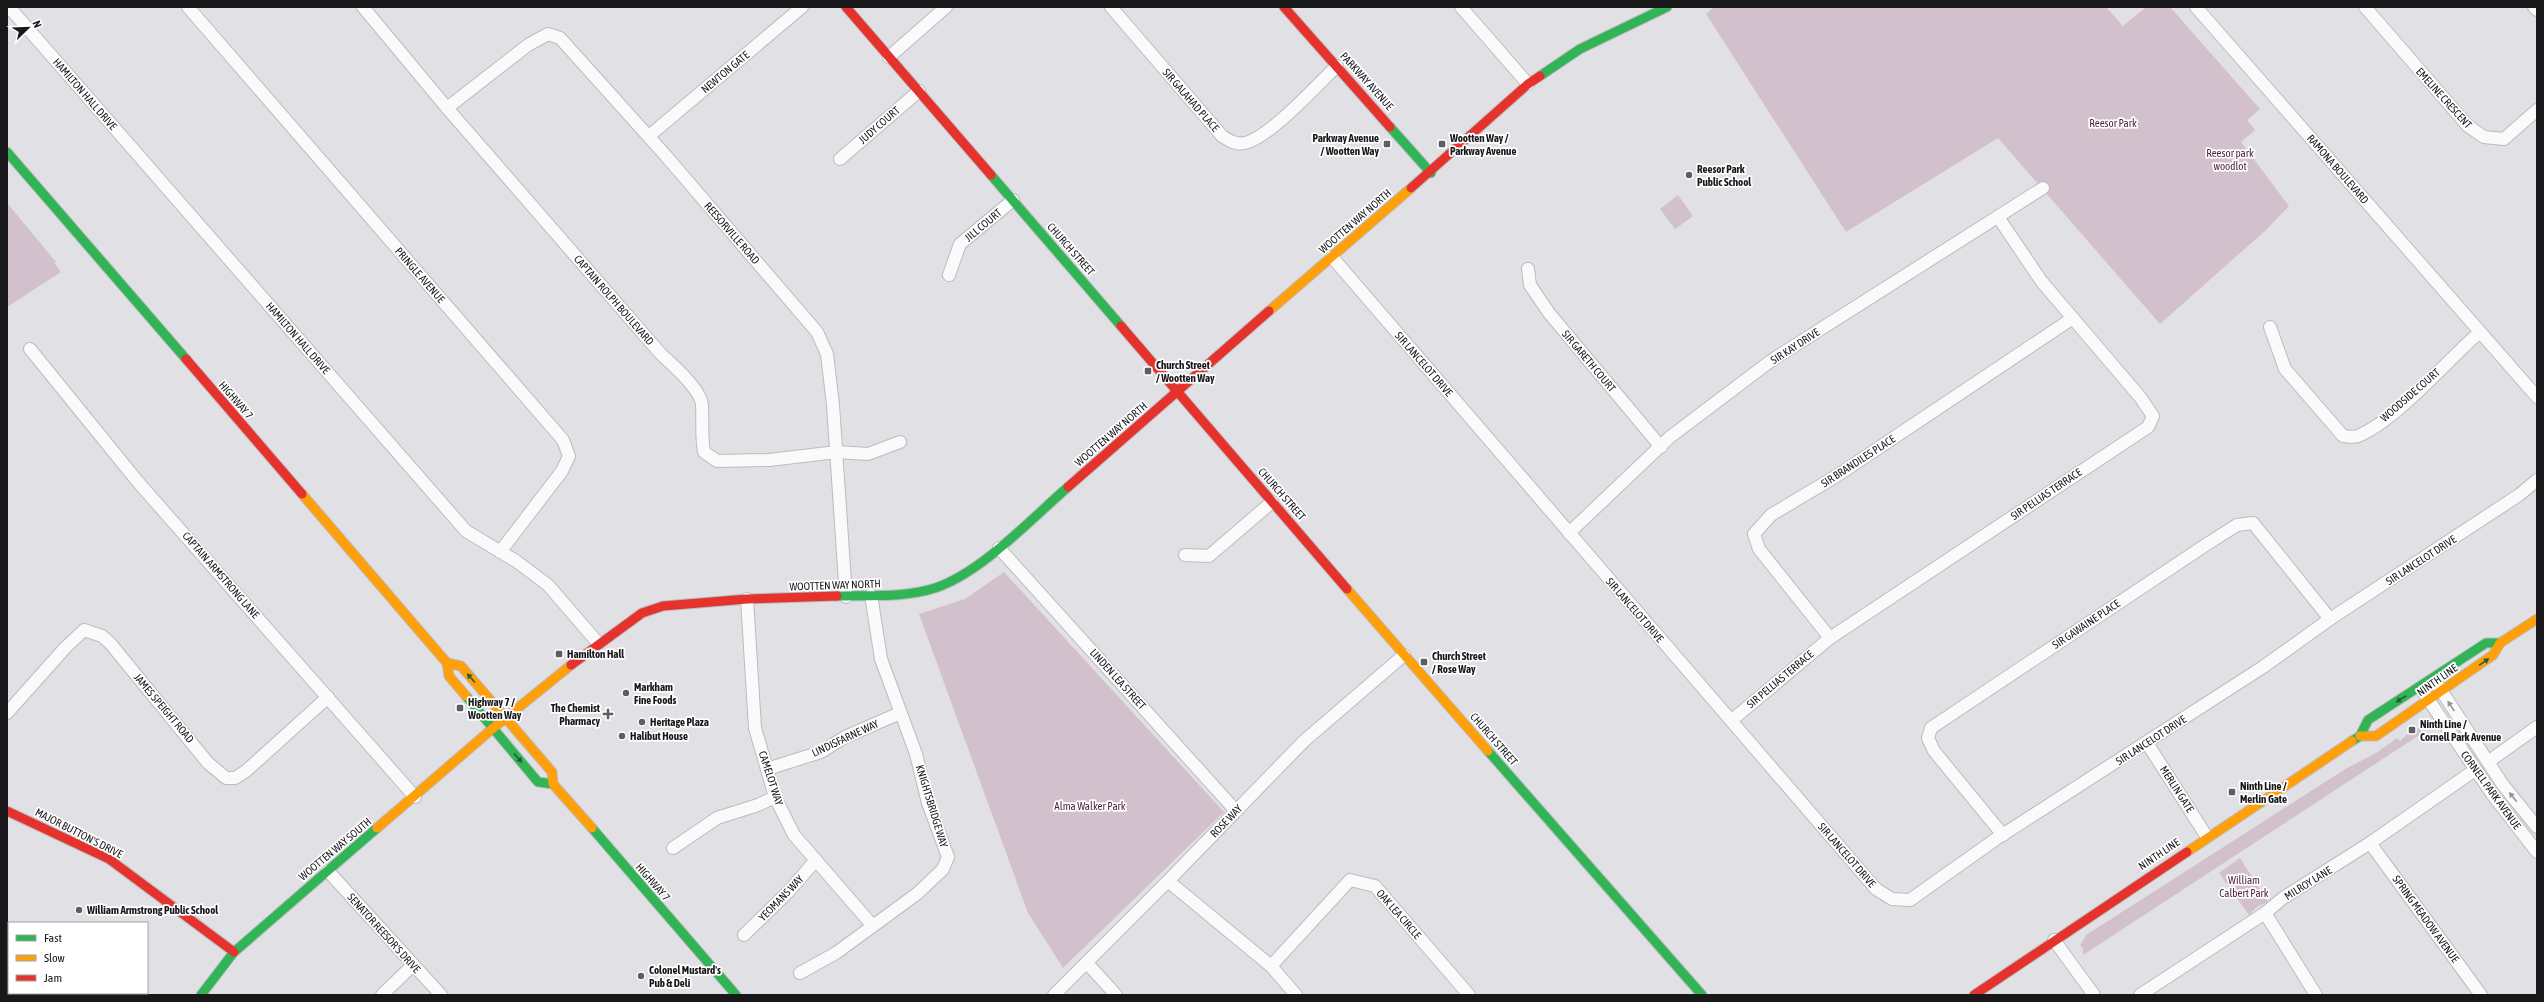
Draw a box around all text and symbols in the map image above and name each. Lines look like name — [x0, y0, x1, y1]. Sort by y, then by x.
north arrow — [8, 8, 48, 48]
text: N — [30, 19, 44, 29]
street label: NEWTON GATE — [699, 48, 751, 95]
street label: PARKWAY AVENUE — [1338, 50, 1396, 112]
street label: HAMILTON HALL DRIVE — [51, 56, 119, 132]
street label: EMELINE CRESCENT — [2414, 65, 2474, 131]
street label: SIR GALAHAD PLACE — [1160, 66, 1222, 134]
street label: JUDY COURT — [856, 104, 902, 146]
park label: Reesor Park — [2089, 117, 2137, 129]
place label: Parkway Avenue / Wootten Way — [1313, 132, 1379, 157]
place label: Wootten Way / Parkway Avenue — [1449, 132, 1516, 157]
street label: RAMONA BOULEVARD — [2305, 132, 2371, 206]
marker: Parkway Avenue / Wootten Way — [1382, 139, 1392, 149]
marker: Wootten Way / Parkway Avenue — [1437, 139, 1447, 149]
park label: Reesor park woodlot — [2206, 147, 2254, 172]
place label: Reesor Park Public School — [1697, 163, 1752, 188]
marker: Reesor Park Public School — [1684, 170, 1694, 180]
street label: WOOTTEN WAY NORTH — [1317, 186, 1393, 256]
street label: REESORVILLE ROAD — [702, 200, 762, 266]
street label: JILL COURT — [962, 206, 1004, 244]
street label: CHURCH STREET — [1045, 220, 1097, 278]
street label: PRINGLE AVENUE — [393, 245, 447, 305]
street label: CAPTAIN ROLPH BOULEVARD — [572, 253, 656, 347]
street label: HAMILTON HALL DRIVE — [264, 300, 332, 376]
street label: SIR KAY DRIVE — [1768, 326, 1822, 366]
street label: SIR GARETH COURT — [1560, 328, 1618, 394]
street label: SIR LANCELOT DRIVE — [1393, 329, 1455, 399]
place label: Church Street / Wootten Way — [1156, 359, 1215, 384]
marker: Church Street / Wootten Way — [1143, 366, 1153, 376]
street label: WOODSIDE COURT — [2378, 366, 2442, 424]
street label: HIGHWAY 7 — [217, 379, 255, 421]
street label: WOOTTEN WAY NORTH — [1073, 399, 1149, 469]
street label: SIR BRANDILES PLACE — [1819, 432, 1897, 489]
street label: CHURCH STREET — [1256, 465, 1308, 523]
street label: SIR PELLIAS TERRACE — [2008, 466, 2084, 522]
street label: CAPTAIN ARMSTRONG LANE — [180, 529, 262, 621]
street label: SIR LANCELOT DRIVE — [2384, 533, 2459, 587]
street label: SIR LANCELOT DRIVE — [1604, 575, 1666, 645]
street label: WOOTTEN WAY NORTH — [789, 577, 881, 593]
street label: SIR GAWAINE PLACE — [2050, 597, 2122, 651]
street label: LINDEN LEA STREET — [1088, 646, 1148, 712]
place label: Hamilton Hall — [567, 648, 625, 660]
street label: SIR PELLIAS TERRACE — [1744, 648, 1816, 710]
marker: Hamilton Hall — [554, 649, 564, 659]
place label: Church Street / Rose Way — [1432, 650, 1487, 675]
marker: Church Street / Rose Way — [1419, 657, 1429, 667]
one-way arrow — [2479, 658, 2489, 666]
street label: NINTH LINE — [2414, 661, 2460, 698]
street label: JAMES SPEIGHT ROAD — [132, 671, 196, 745]
one-way arrow — [467, 673, 476, 683]
place label: Markham Fine Foods — [634, 681, 677, 706]
marker: Markham Fine Foods — [621, 688, 631, 698]
place label: Highway 7 / Wootten Way — [467, 696, 522, 721]
one-way arrow — [2395, 696, 2407, 703]
one-way arrow — [2448, 700, 2455, 712]
place label: The Chemist Pharmacy — [551, 702, 601, 727]
marker: Highway 7 / Wootten Way — [455, 703, 465, 713]
marker: The Chemist Pharmacy — [603, 709, 613, 719]
street label: CHURCH STREET — [1468, 710, 1520, 768]
street label: SIR LANCELOT DRIVE — [2114, 713, 2189, 767]
place label: Heritage Plaza — [650, 716, 709, 728]
marker: Heritage Plaza — [637, 717, 647, 727]
street label: LINDISFARNE WAY — [810, 717, 880, 759]
place label: Ninth Line / Cornell Park Avenue — [2420, 718, 2501, 743]
marker: Ninth Line / Cornell Park Avenue — [2407, 725, 2417, 735]
place label: Halibut House — [630, 730, 688, 742]
marker: Halibut House — [617, 731, 627, 741]
street label: CAMELOT WAY — [757, 749, 785, 807]
street label: CORNELL PARK AVENUE — [2459, 749, 2524, 832]
one-way arrow — [513, 753, 522, 764]
street label: KNIGHTSBRIDGE WAY — [914, 763, 950, 849]
street label: MERLIN GATE — [2158, 764, 2197, 815]
place label: Ninth Line / Merlin Gate — [2240, 780, 2287, 805]
marker: Ninth Line / Merlin Gate — [2227, 787, 2237, 797]
one-way arrow — [2508, 792, 2517, 802]
park label: Alma Walker Park — [1054, 800, 1126, 812]
street label: ROSE WAY — [1208, 802, 1244, 840]
street label: MAJOR BUTTON'S DRIVE — [33, 806, 125, 860]
street label: WOOTTEN WAY SOUTH — [296, 815, 374, 883]
street label: SIR LANCELOT DRIVE — [1816, 820, 1878, 890]
street label: NINTH LINE — [2136, 836, 2182, 872]
street label: HIGHWAY 7 — [634, 861, 672, 903]
street label: MILROY LANE — [2282, 864, 2334, 902]
street label: YEOMANS WAY — [756, 873, 806, 923]
street label: SPRING MEADOW AVENUE — [2390, 873, 2462, 965]
park label: William Calbert Park — [2219, 874, 2269, 899]
street label: OAK LEA CIRCLE — [1374, 887, 1424, 941]
street label: SENATOR REESOR'S DRIVE — [345, 891, 423, 975]
place label: William Armstrong Public School — [86, 904, 219, 916]
marker: William Armstrong Public School — [74, 905, 84, 915]
legend — [8, 922, 148, 994]
text: Fast — [44, 931, 62, 945]
text: Slow — [44, 951, 65, 965]
place label: Colonel Mustard's Pub & Deli — [649, 964, 721, 989]
text: Jam — [44, 971, 62, 985]
marker: Colonel Mustard's Pub & Deli — [636, 971, 646, 981]

